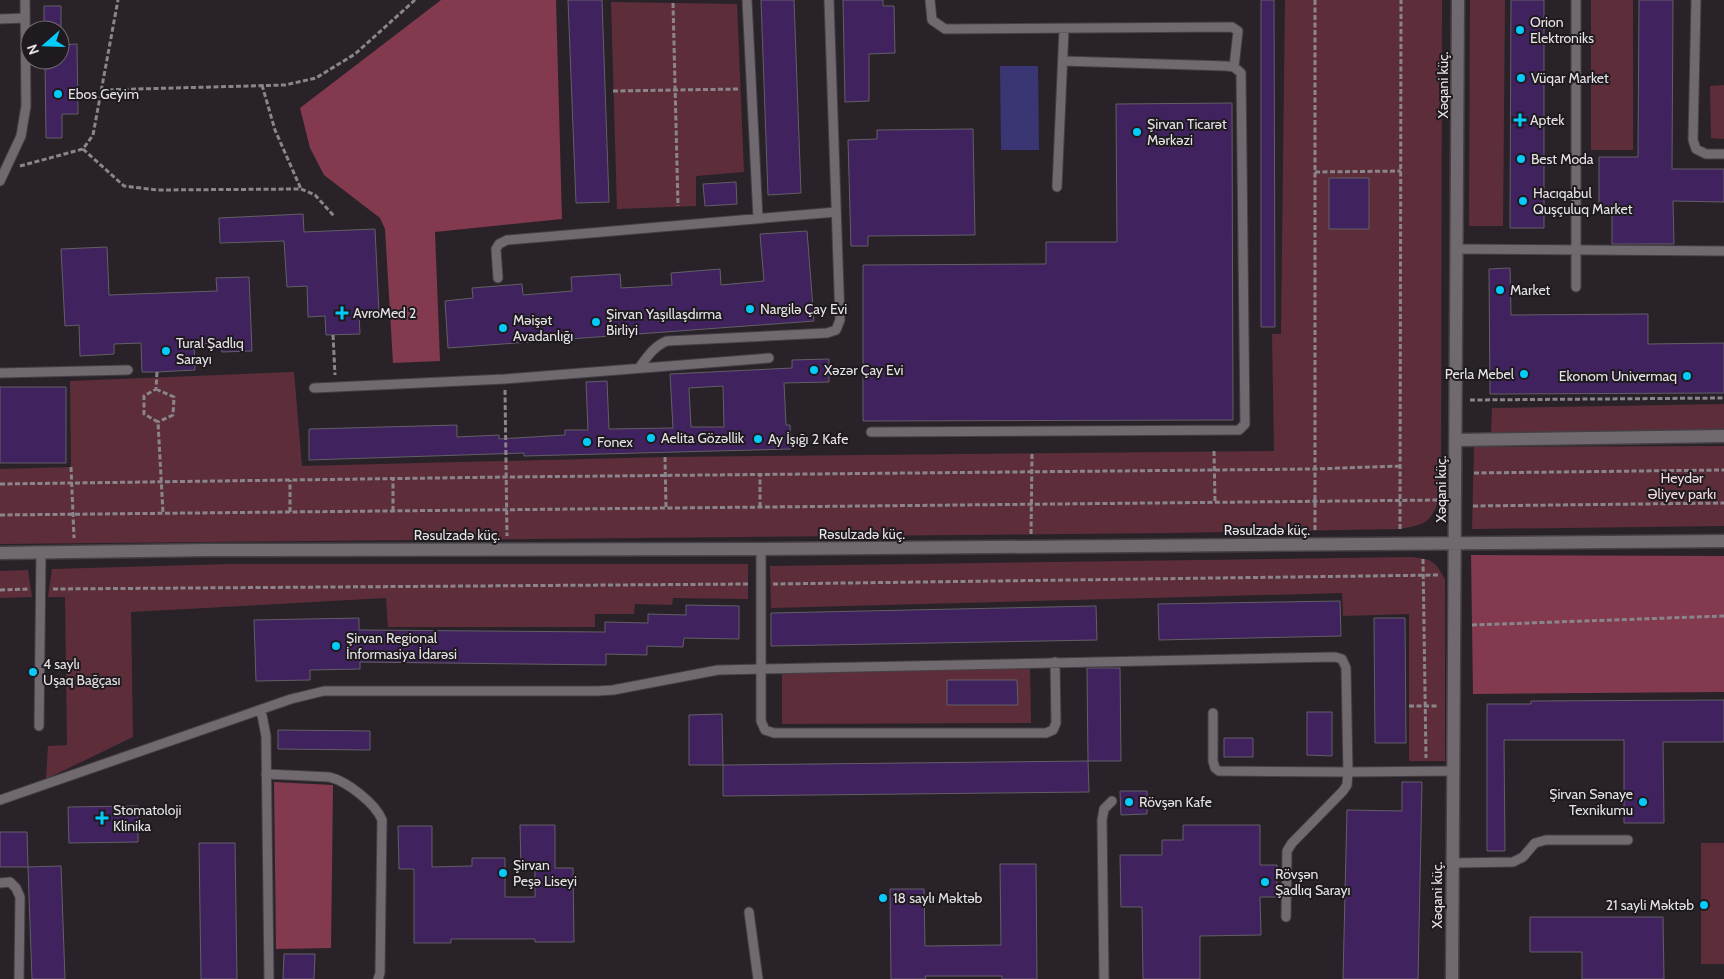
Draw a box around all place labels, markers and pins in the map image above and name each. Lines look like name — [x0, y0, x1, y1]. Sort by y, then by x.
place label: Orion Elektroniks — [1530, 13, 1594, 47]
marker: Orion Elektroniks — [1514, 24, 1526, 36]
place label: Vüqar Market — [1531, 69, 1609, 87]
marker: Vüqar Market — [1515, 72, 1527, 84]
place label: Ebos Geyim — [68, 85, 139, 103]
marker: Ebos Geyim — [52, 88, 64, 100]
place label: Aptek — [1530, 111, 1565, 129]
marker: Aptek — [1514, 114, 1526, 126]
place label: Şirvan Ticarət Mərkəzi — [1147, 115, 1227, 149]
marker: Şirvan Ticarət Mərkəzi — [1131, 126, 1143, 138]
place label: Best Moda — [1531, 150, 1594, 168]
marker: Best Moda — [1515, 153, 1527, 165]
place label: Hacıqabul Quşçuluq Market — [1533, 184, 1633, 218]
marker: Hacıqabul Quşçuluq Market — [1517, 195, 1529, 207]
place label: Market — [1510, 281, 1551, 299]
marker: Market — [1494, 284, 1506, 296]
place label: Nargilə Çay Evi — [760, 300, 847, 318]
marker: Nargilə Çay Evi — [744, 303, 756, 315]
place label: AvroMed 2 — [353, 304, 416, 322]
place label: Şirvan Yaşıllaşdırma Birliyi — [606, 305, 722, 339]
marker: AvroMed 2 — [335, 306, 349, 320]
place label: Məişət Avadanlığı — [513, 311, 573, 345]
marker: Şirvan Yaşıllaşdırma Birliyi — [590, 316, 602, 328]
marker: Məişət Avadanlığı — [497, 322, 509, 334]
place label: Tural Şadlıq Sarayı — [176, 334, 244, 368]
marker: Tural Şadlıq Sarayı — [160, 345, 172, 357]
place label: Xəzər Çay Evi — [824, 361, 904, 379]
marker: Xəzər Çay Evi — [808, 364, 820, 376]
place label: Perla Mebel — [1445, 365, 1515, 383]
place label: Ekonom Univermaq — [1559, 367, 1677, 385]
marker: Perla Mebel — [1518, 368, 1530, 380]
marker: Ekonom Univermaq — [1681, 370, 1693, 382]
place label: Aelita Gözəllik — [661, 429, 745, 447]
place label: Ay İşığı 2 Kafe — [768, 430, 848, 448]
marker: Aelita Gözəllik — [645, 432, 657, 444]
place label: Fonex — [597, 433, 633, 451]
marker: Ay İşığı 2 Kafe — [752, 433, 764, 445]
marker: Fonex — [581, 436, 593, 448]
place label: Şirvan Regional İnformasiya İdarəsi — [346, 629, 457, 663]
marker: Şirvan Regional İnformasiya İdarəsi — [330, 640, 342, 652]
place label: 4 saylı Uşaq Bağçası — [43, 655, 121, 689]
marker: 4 saylı Uşaq Bağçası — [27, 666, 39, 678]
place label: Şirvan Sənaye Texnikumu — [1549, 785, 1633, 819]
place label: Rövşən Kafe — [1139, 793, 1212, 811]
marker: Rövşən Kafe — [1123, 796, 1135, 808]
marker: Şirvan Sənaye Texnikumu — [1637, 796, 1649, 808]
place label: Stomatoloji Klinika — [113, 801, 181, 835]
marker: Stomatoloji Klinika — [95, 811, 109, 825]
place label: Şirvan Peşə Liseyi — [513, 856, 577, 890]
place label: Rövşən Şadlıq Sarayı — [1275, 865, 1351, 899]
marker: Şirvan Peşə Liseyi — [497, 867, 509, 879]
marker: Rövşən Şadlıq Sarayı — [1259, 876, 1271, 888]
place label: 18 saylı Məktəb — [893, 889, 983, 907]
marker: 18 saylı Məktəb — [877, 892, 889, 904]
place label: 21 sayli Məktəb — [1606, 896, 1694, 914]
marker: 21 sayli Məktəb — [1698, 899, 1710, 911]

